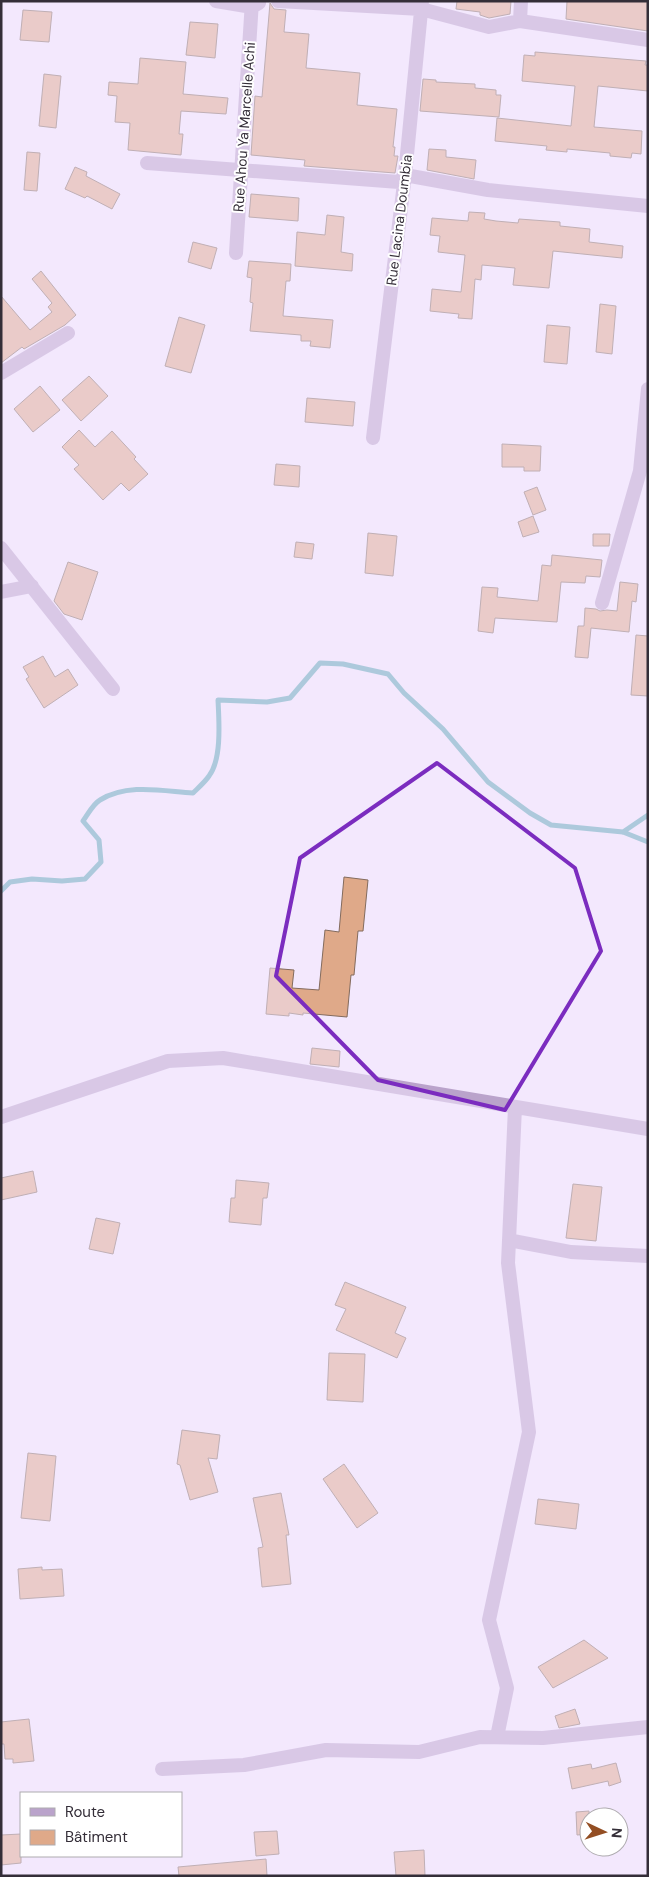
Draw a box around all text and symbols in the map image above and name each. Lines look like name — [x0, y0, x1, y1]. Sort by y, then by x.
street label: Rue Ahou Ya Marcelle Achi — [229, 41, 259, 213]
street label: Rue Lacina Doumbia — [382, 153, 416, 287]
legend — [20, 1792, 182, 1857]
text: Route — [65, 1802, 105, 1822]
north arrow — [579, 1807, 629, 1857]
text: Bâtiment — [65, 1827, 128, 1847]
text: N — [608, 1827, 626, 1839]

